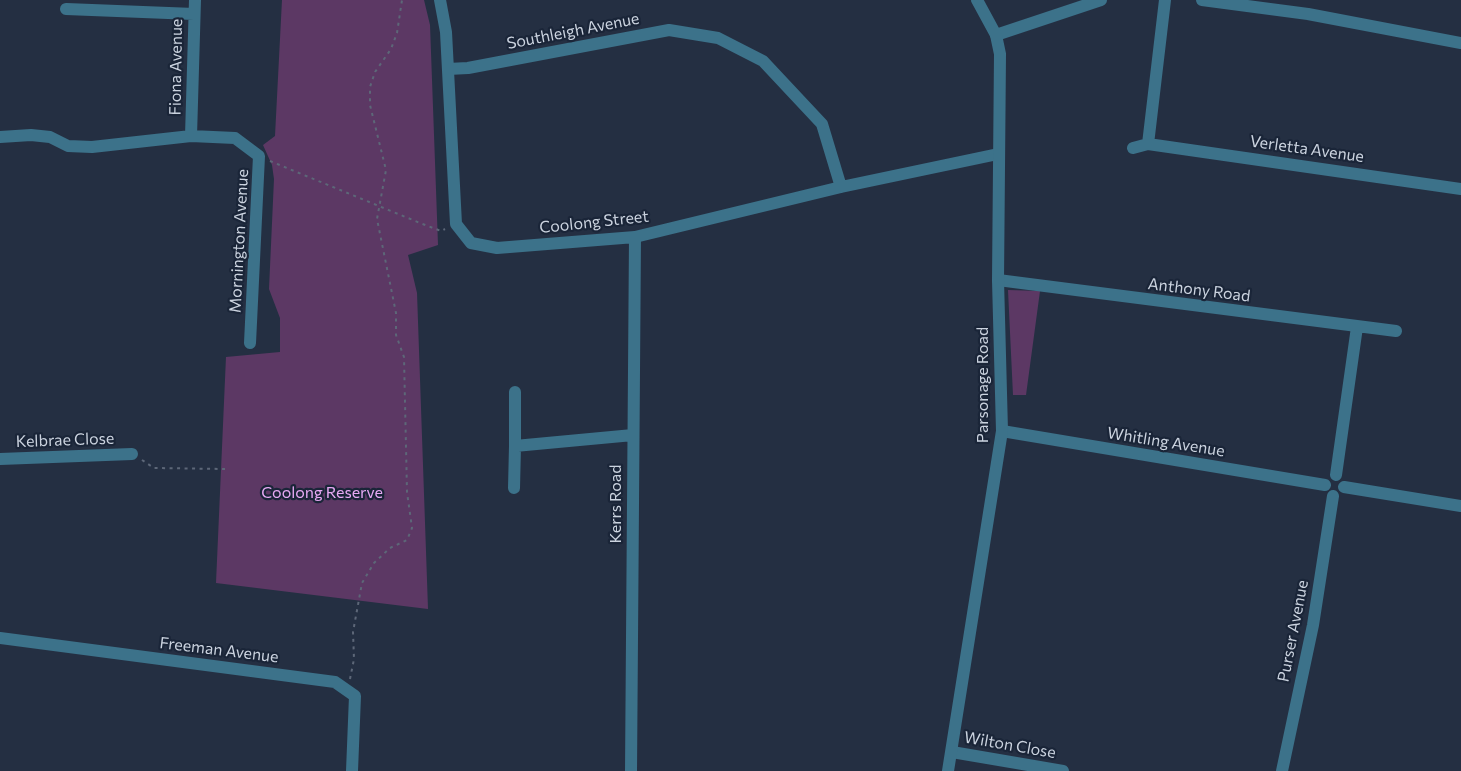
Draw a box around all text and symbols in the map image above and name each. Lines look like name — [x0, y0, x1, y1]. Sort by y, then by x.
street label: Southleigh Avenue — [505, 9, 641, 53]
street label: Fiona Avenue — [166, 18, 186, 116]
street label: Verletta Avenue — [1249, 131, 1365, 167]
street label: Mornington Avenue — [226, 169, 252, 313]
street label: Coolong Street — [538, 207, 650, 237]
street label: Anthony Road — [1147, 274, 1251, 306]
street label: Parsonage Road — [973, 327, 993, 443]
street label: Whitling Avenue — [1106, 423, 1226, 461]
street label: Kelbrae Close — [16, 429, 114, 451]
street label: Kerrs Road — [606, 465, 626, 543]
park label: Coolong Reserve — [261, 483, 383, 503]
street label: Purser Avenue — [1274, 578, 1312, 684]
street label: Freeman Avenue — [158, 633, 280, 667]
street label: Wilton Close — [963, 727, 1057, 763]

